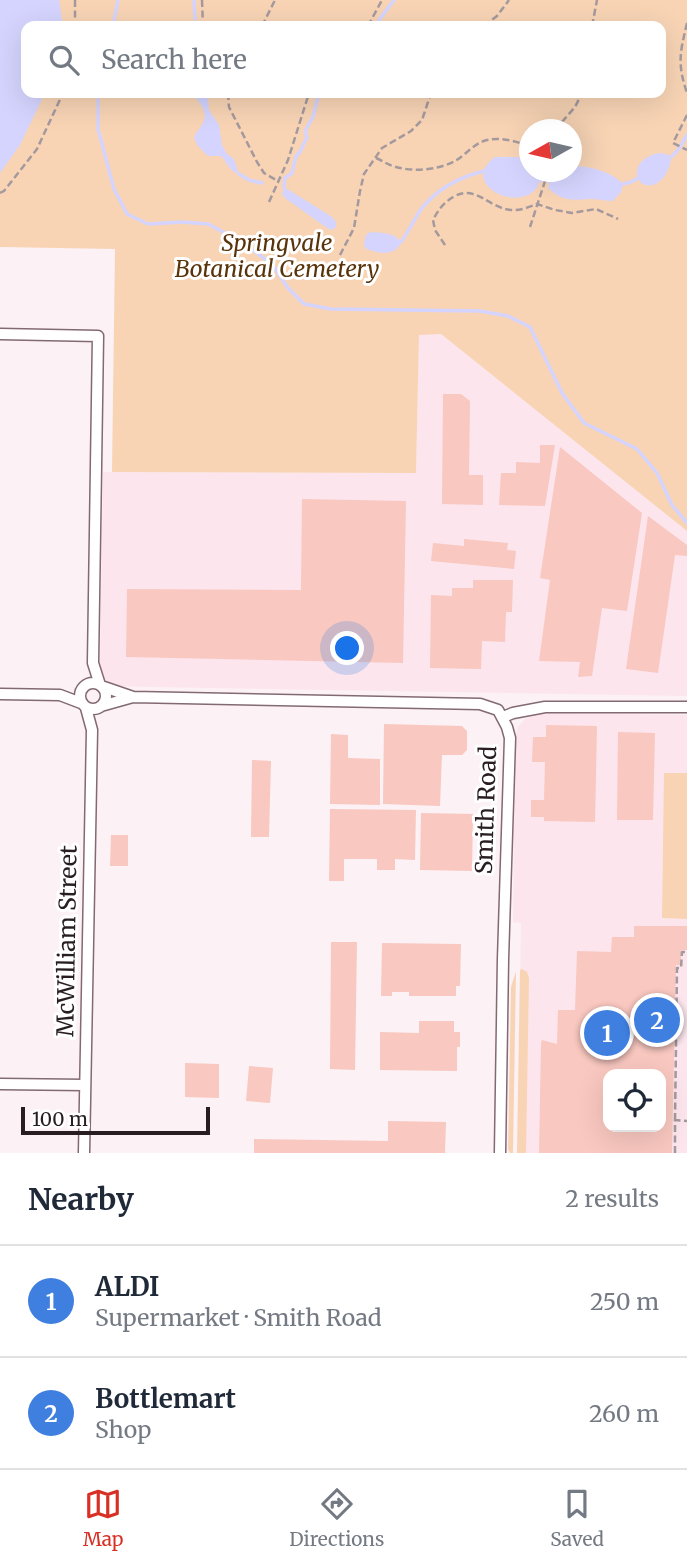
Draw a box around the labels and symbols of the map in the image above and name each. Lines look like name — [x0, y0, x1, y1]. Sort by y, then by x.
north arrow — [519, 119, 582, 182]
park label: Springvale Botanical Cemetery — [175, 228, 379, 283]
your location — [330, 631, 364, 665]
street label: Smith Road — [469, 745, 502, 875]
street label: McWilliam Street — [50, 845, 83, 1037]
pin: 2 — [634, 994, 680, 1046]
pin: 1 — [584, 1007, 630, 1059]
scale bar — [21, 1104, 210, 1136]

